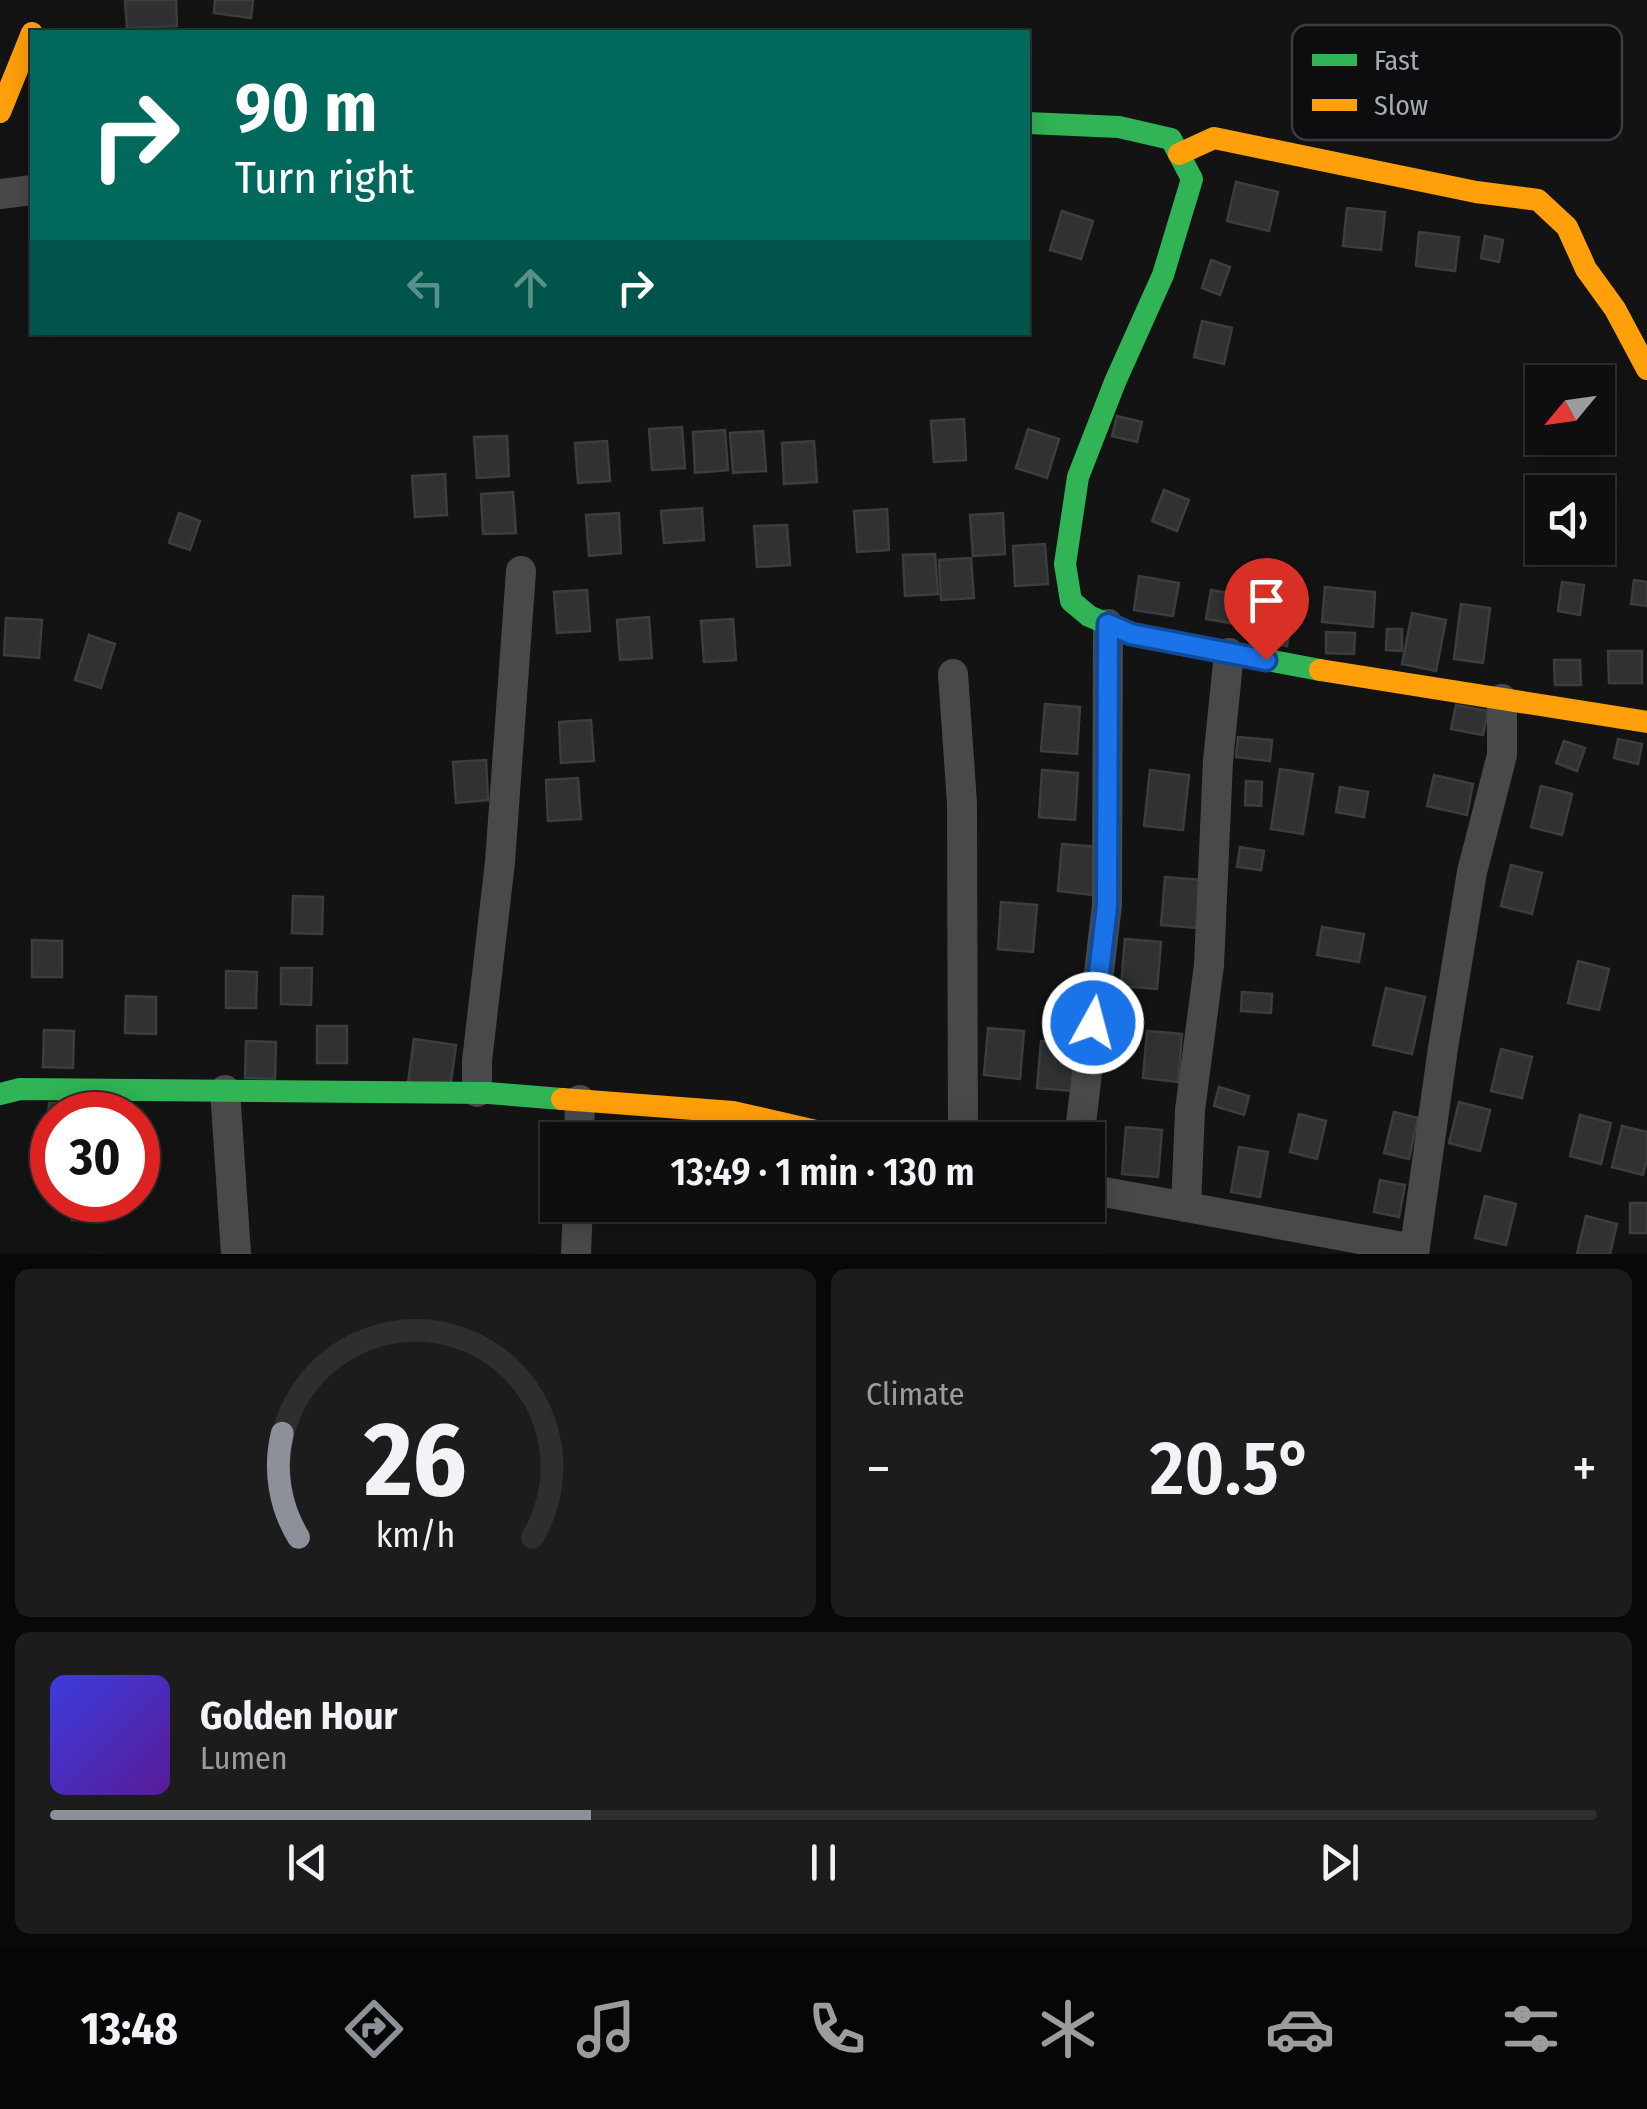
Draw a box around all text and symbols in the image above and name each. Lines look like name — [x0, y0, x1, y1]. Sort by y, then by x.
legend — [1292, 25, 1622, 140]
text: Fast — [1374, 44, 1420, 77]
text: 90 m — [235, 66, 377, 150]
icon: right — [70, 70, 200, 200]
text: Slow — [1374, 89, 1428, 122]
text: Turn right — [235, 151, 414, 205]
icon: left — [398, 260, 453, 315]
icon: ahead — [503, 260, 558, 315]
icon: right — [608, 260, 663, 315]
north arrow — [1525, 365, 1615, 455]
map controls — [1525, 365, 1615, 565]
button: sound — [1525, 475, 1615, 565]
pin — [1224, 558, 1309, 661]
icon: arrive — [1239, 573, 1294, 628]
position arrow — [1041, 971, 1145, 1075]
speed limit sign: 30 — [30, 1092, 160, 1222]
text: 13:49 · 1 min · 130 m — [671, 1149, 974, 1195]
text: Climate — [866, 1375, 965, 1413]
text: 26 — [363, 1398, 467, 1523]
text: 20.5° — [1150, 1424, 1313, 1514]
text: − — [866, 1436, 891, 1502]
text: + — [1572, 1436, 1597, 1502]
text: km/h — [376, 1514, 455, 1556]
text: Golden Hour — [200, 1693, 398, 1739]
text: Lumen — [200, 1739, 288, 1777]
icon: previous — [280, 1835, 335, 1890]
icon: pause — [796, 1835, 851, 1890]
icon: next — [1312, 1835, 1367, 1890]
icon: directions — [339, 1994, 409, 2064]
icon: music — [571, 1994, 641, 2064]
icon: phone — [802, 1994, 872, 2064]
icon: climate — [1033, 1994, 1103, 2064]
icon: car — [1265, 1994, 1335, 2064]
icon: filters — [1496, 1994, 1566, 2064]
text: 13:48 — [81, 2002, 178, 2056]

